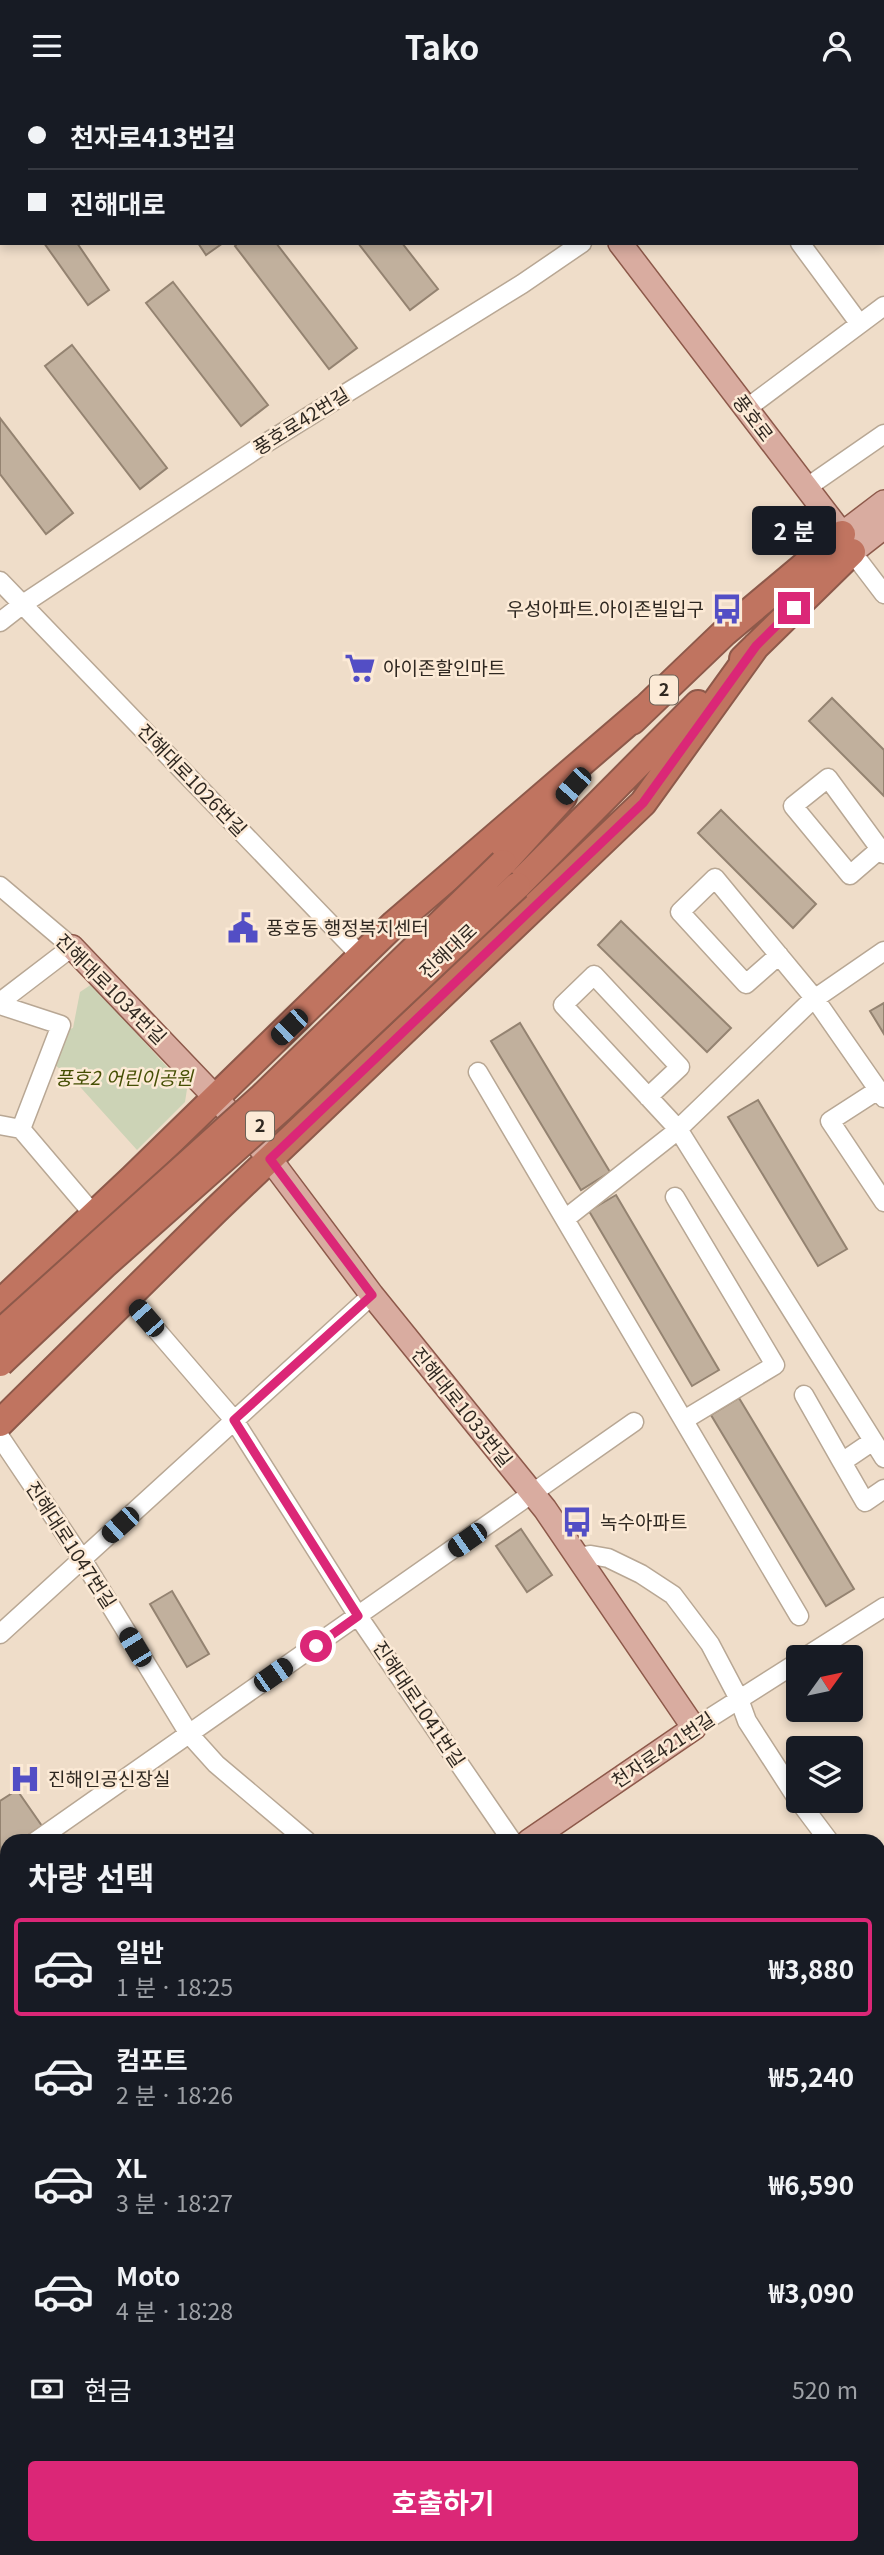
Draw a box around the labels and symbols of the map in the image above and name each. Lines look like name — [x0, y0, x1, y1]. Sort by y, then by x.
street label: 풍호로42번길 — [247, 380, 353, 460]
street label: 풍호로 — [728, 388, 781, 446]
callout: 2 분 — [752, 507, 836, 555]
bus stop icon: 우성아파트.아이존빌입구 — [710, 592, 744, 626]
route end — [778, 592, 810, 624]
place label: 우성아파트.아이존빌입구 — [506, 594, 704, 621]
supermarket icon: 아이존할인마트 — [343, 651, 377, 685]
place label: 아이존할인마트 — [383, 653, 505, 680]
road number: 2 — [650, 675, 678, 705]
street label: 진해대로1026번길 — [132, 717, 254, 841]
car — [552, 763, 595, 809]
public building icon: 풍호동 행정복지센터 — [226, 911, 260, 945]
place label: 풍호동 행정복지센터 — [266, 913, 429, 940]
street label: 진해대로 — [412, 916, 482, 984]
street label: 진해대로1034번길 — [51, 926, 174, 1049]
car — [267, 1005, 312, 1049]
park label: 풍호2 어린이공원 — [55, 1063, 195, 1090]
road number: 2 — [246, 1111, 274, 1141]
car — [125, 1295, 168, 1341]
street label: 진해대로1033번길 — [406, 1340, 520, 1472]
street label: 진해대로1047번길 — [21, 1475, 124, 1613]
car — [98, 1503, 143, 1547]
bus stop icon: 녹수아파트 — [560, 1505, 594, 1539]
place label: 녹수아파트 — [600, 1507, 687, 1534]
car — [444, 1519, 491, 1561]
car — [116, 1624, 155, 1670]
route start — [300, 1630, 332, 1662]
street label: 진해대로1041번길 — [368, 1635, 473, 1772]
north arrow — [786, 1645, 863, 1722]
car — [250, 1654, 297, 1696]
street label: 천자로421번길 — [605, 1704, 719, 1793]
hospital icon: 진해인공신장실 — [8, 1762, 42, 1796]
place label: 진해인공신장실 — [48, 1764, 170, 1791]

